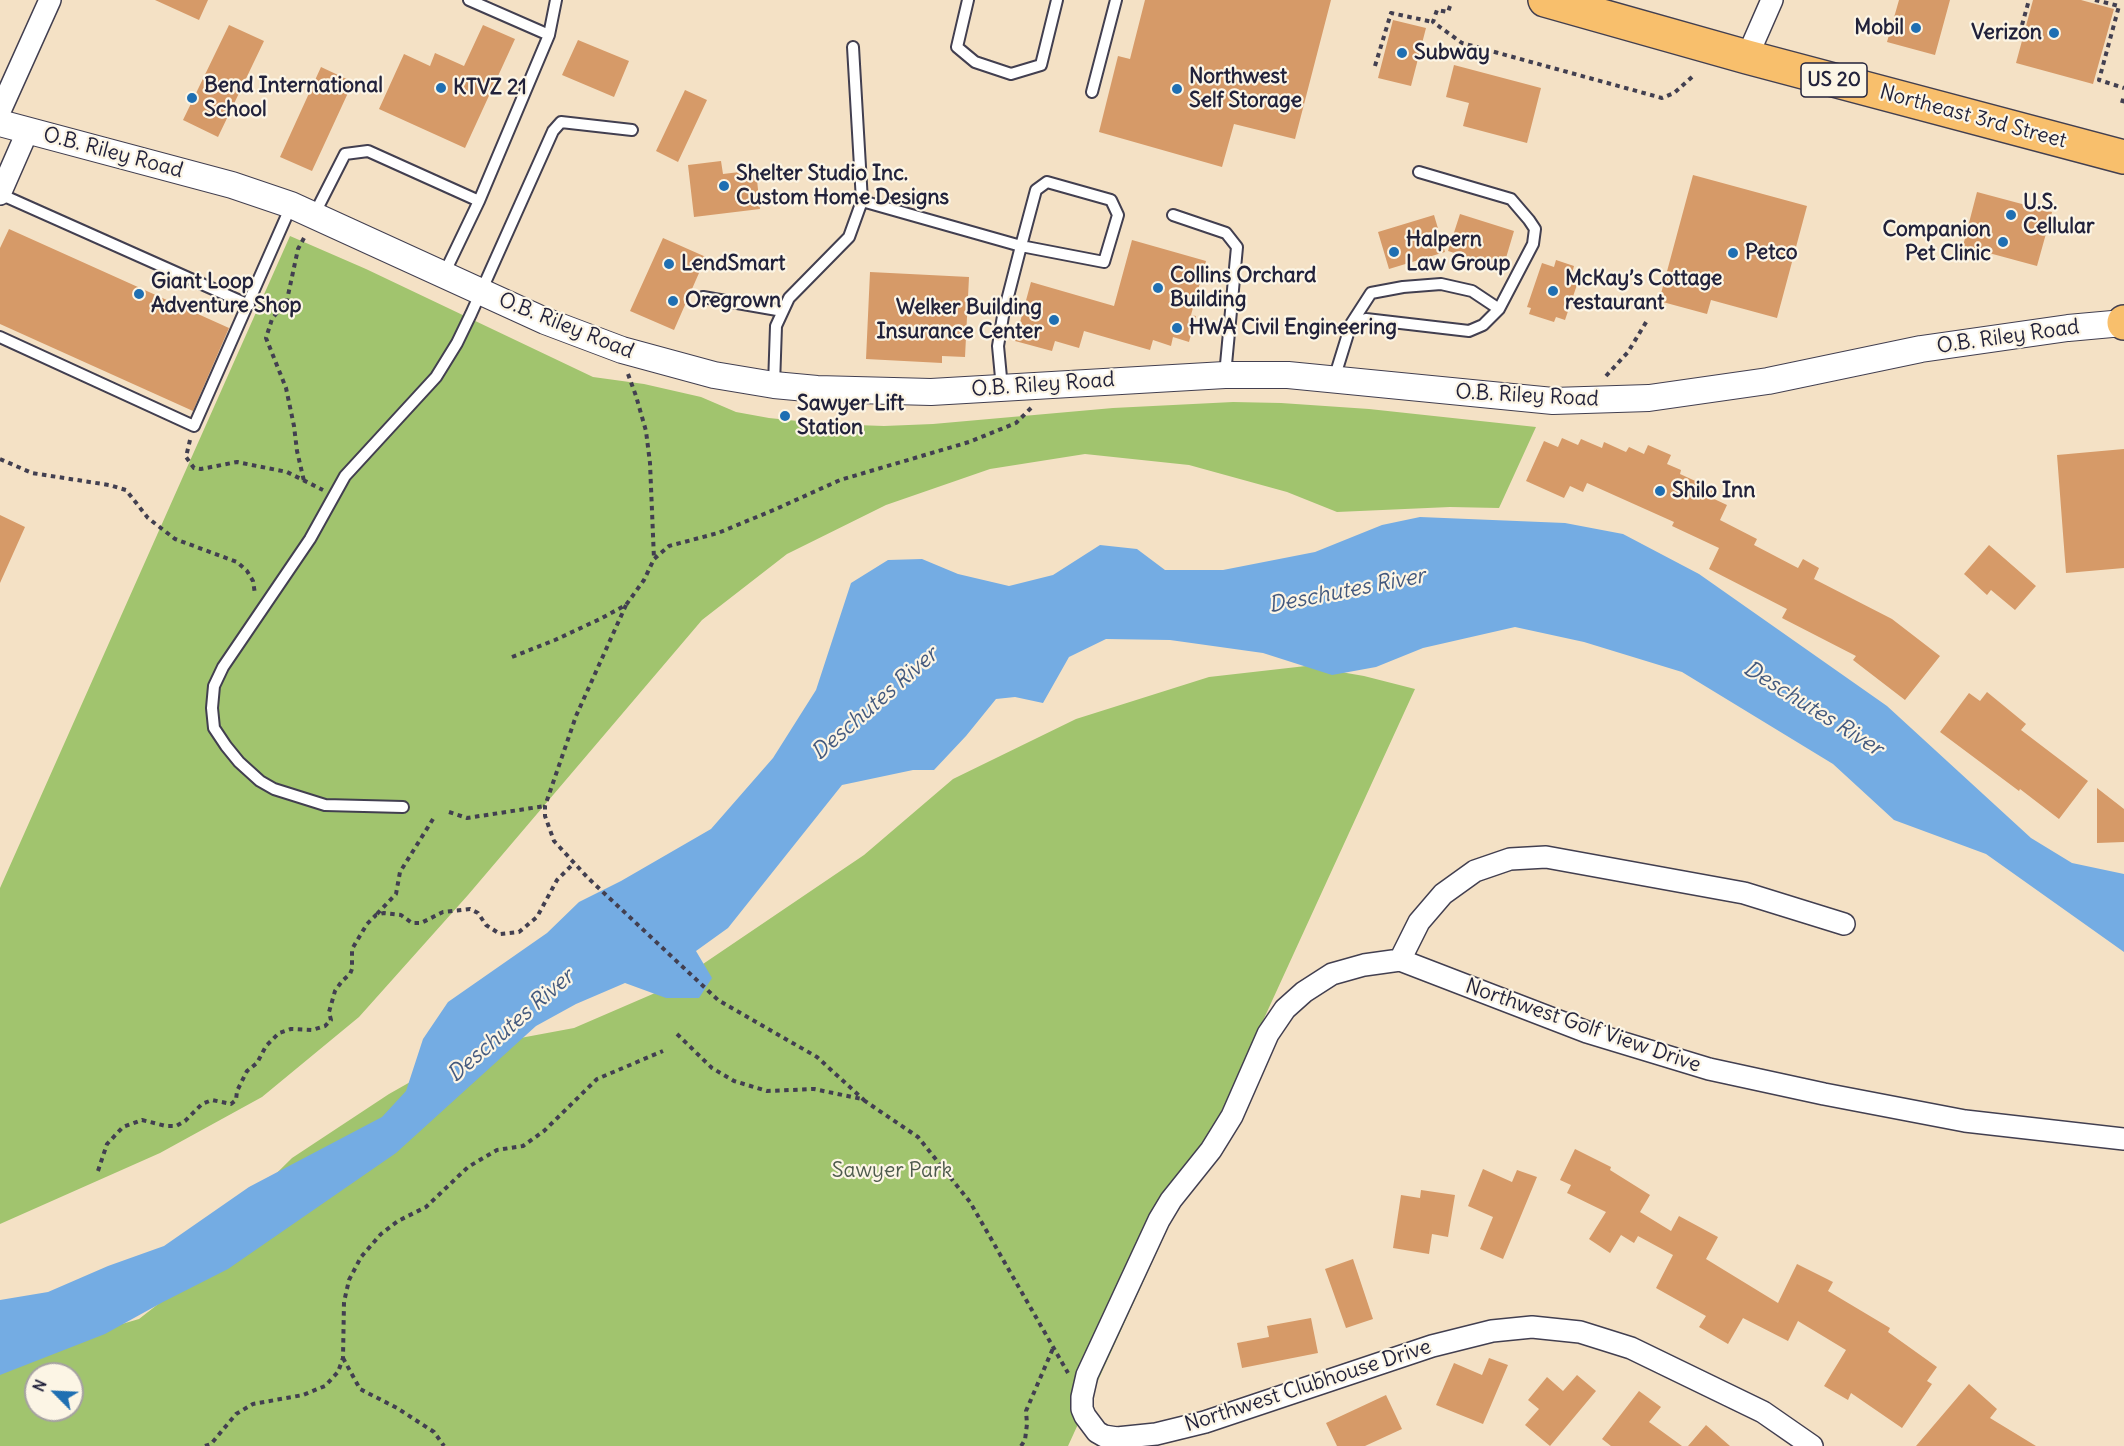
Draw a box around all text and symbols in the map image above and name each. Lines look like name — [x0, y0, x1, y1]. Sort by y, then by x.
place label: Mobil — [1854, 15, 1904, 41]
place label: Verizon — [1971, 20, 2042, 46]
marker: Mobil — [1909, 21, 1923, 35]
marker: Verizon — [2047, 26, 2061, 40]
place label: Subway — [1414, 40, 1490, 66]
marker: Subway — [1395, 46, 1409, 60]
road number: US 20 — [1801, 63, 1867, 97]
place label: Northwest Self Storage — [1189, 64, 1302, 114]
place label: Bend International School — [204, 73, 383, 123]
place label: KTVZ 21 — [453, 75, 527, 101]
street label: Northeast 3rd Street — [1877, 80, 2069, 154]
marker: KTVZ 21 — [434, 81, 448, 95]
marker: Northwest Self Storage — [1170, 82, 1184, 96]
marker: Bend International School — [185, 91, 199, 105]
street label: O.B. Riley Road — [40, 122, 186, 184]
place label: Shelter Studio Inc. Custom Home Designs — [736, 161, 949, 211]
marker: Shelter Studio Inc. Custom Home Designs — [717, 179, 731, 193]
place label: U.S. Cellular — [2023, 190, 2095, 240]
marker: U.S. Cellular — [2004, 208, 2018, 222]
place label: Companion Pet Clinic — [1882, 217, 1991, 267]
place label: Halpern Law Group — [1406, 227, 1510, 277]
marker: Companion Pet Clinic — [1996, 235, 2010, 249]
place label: Petco — [1745, 240, 1798, 266]
marker: Halpern Law Group — [1387, 245, 1401, 259]
marker: Petco — [1726, 246, 1740, 260]
place label: LendSmart — [681, 251, 785, 277]
marker: LendSmart — [662, 257, 676, 271]
place label: Collins Orchard Building — [1170, 263, 1316, 313]
place label: McKay’s Cottage restaurant — [1565, 266, 1722, 316]
place label: Giant Loop Adventure Shop — [151, 269, 301, 319]
marker: Collins Orchard Building — [1151, 281, 1165, 295]
marker: McKay’s Cottage restaurant — [1546, 284, 1560, 298]
marker: Giant Loop Adventure Shop — [132, 287, 146, 301]
street label: O.B. Riley Road — [495, 287, 637, 365]
place label: Oregrown — [685, 288, 781, 314]
marker: Oregrown — [666, 294, 680, 308]
place label: Welker Building Insurance Center — [877, 295, 1042, 345]
marker: Welker Building Insurance Center — [1047, 313, 1061, 327]
place label: HWA Civil Engineering — [1189, 315, 1397, 341]
street label: O.B. Riley Road — [1935, 315, 2081, 359]
marker: HWA Civil Engineering — [1170, 321, 1184, 335]
street label: O.B. Riley Road — [970, 367, 1116, 403]
street label: O.B. Riley Road — [1455, 380, 1599, 412]
place label: Sawyer Lift Station — [797, 391, 904, 441]
marker: Sawyer Lift Station — [778, 409, 792, 423]
place label: Shilo Inn — [1672, 478, 1755, 504]
marker: Shilo Inn — [1653, 484, 1667, 498]
water label: Deschutes River — [1267, 563, 1427, 619]
water label: Deschutes River — [806, 642, 944, 766]
water label: Deschutes River — [1739, 656, 1887, 762]
water label: Deschutes River — [442, 964, 580, 1088]
street label: Northwest Golf View Drive — [1462, 974, 1704, 1078]
park label: Sawyer Park — [832, 1158, 952, 1184]
street label: Northwest Clubhouse Drive — [1182, 1334, 1434, 1438]
north arrow — [24, 1362, 84, 1422]
text: N — [28, 1376, 51, 1395]

